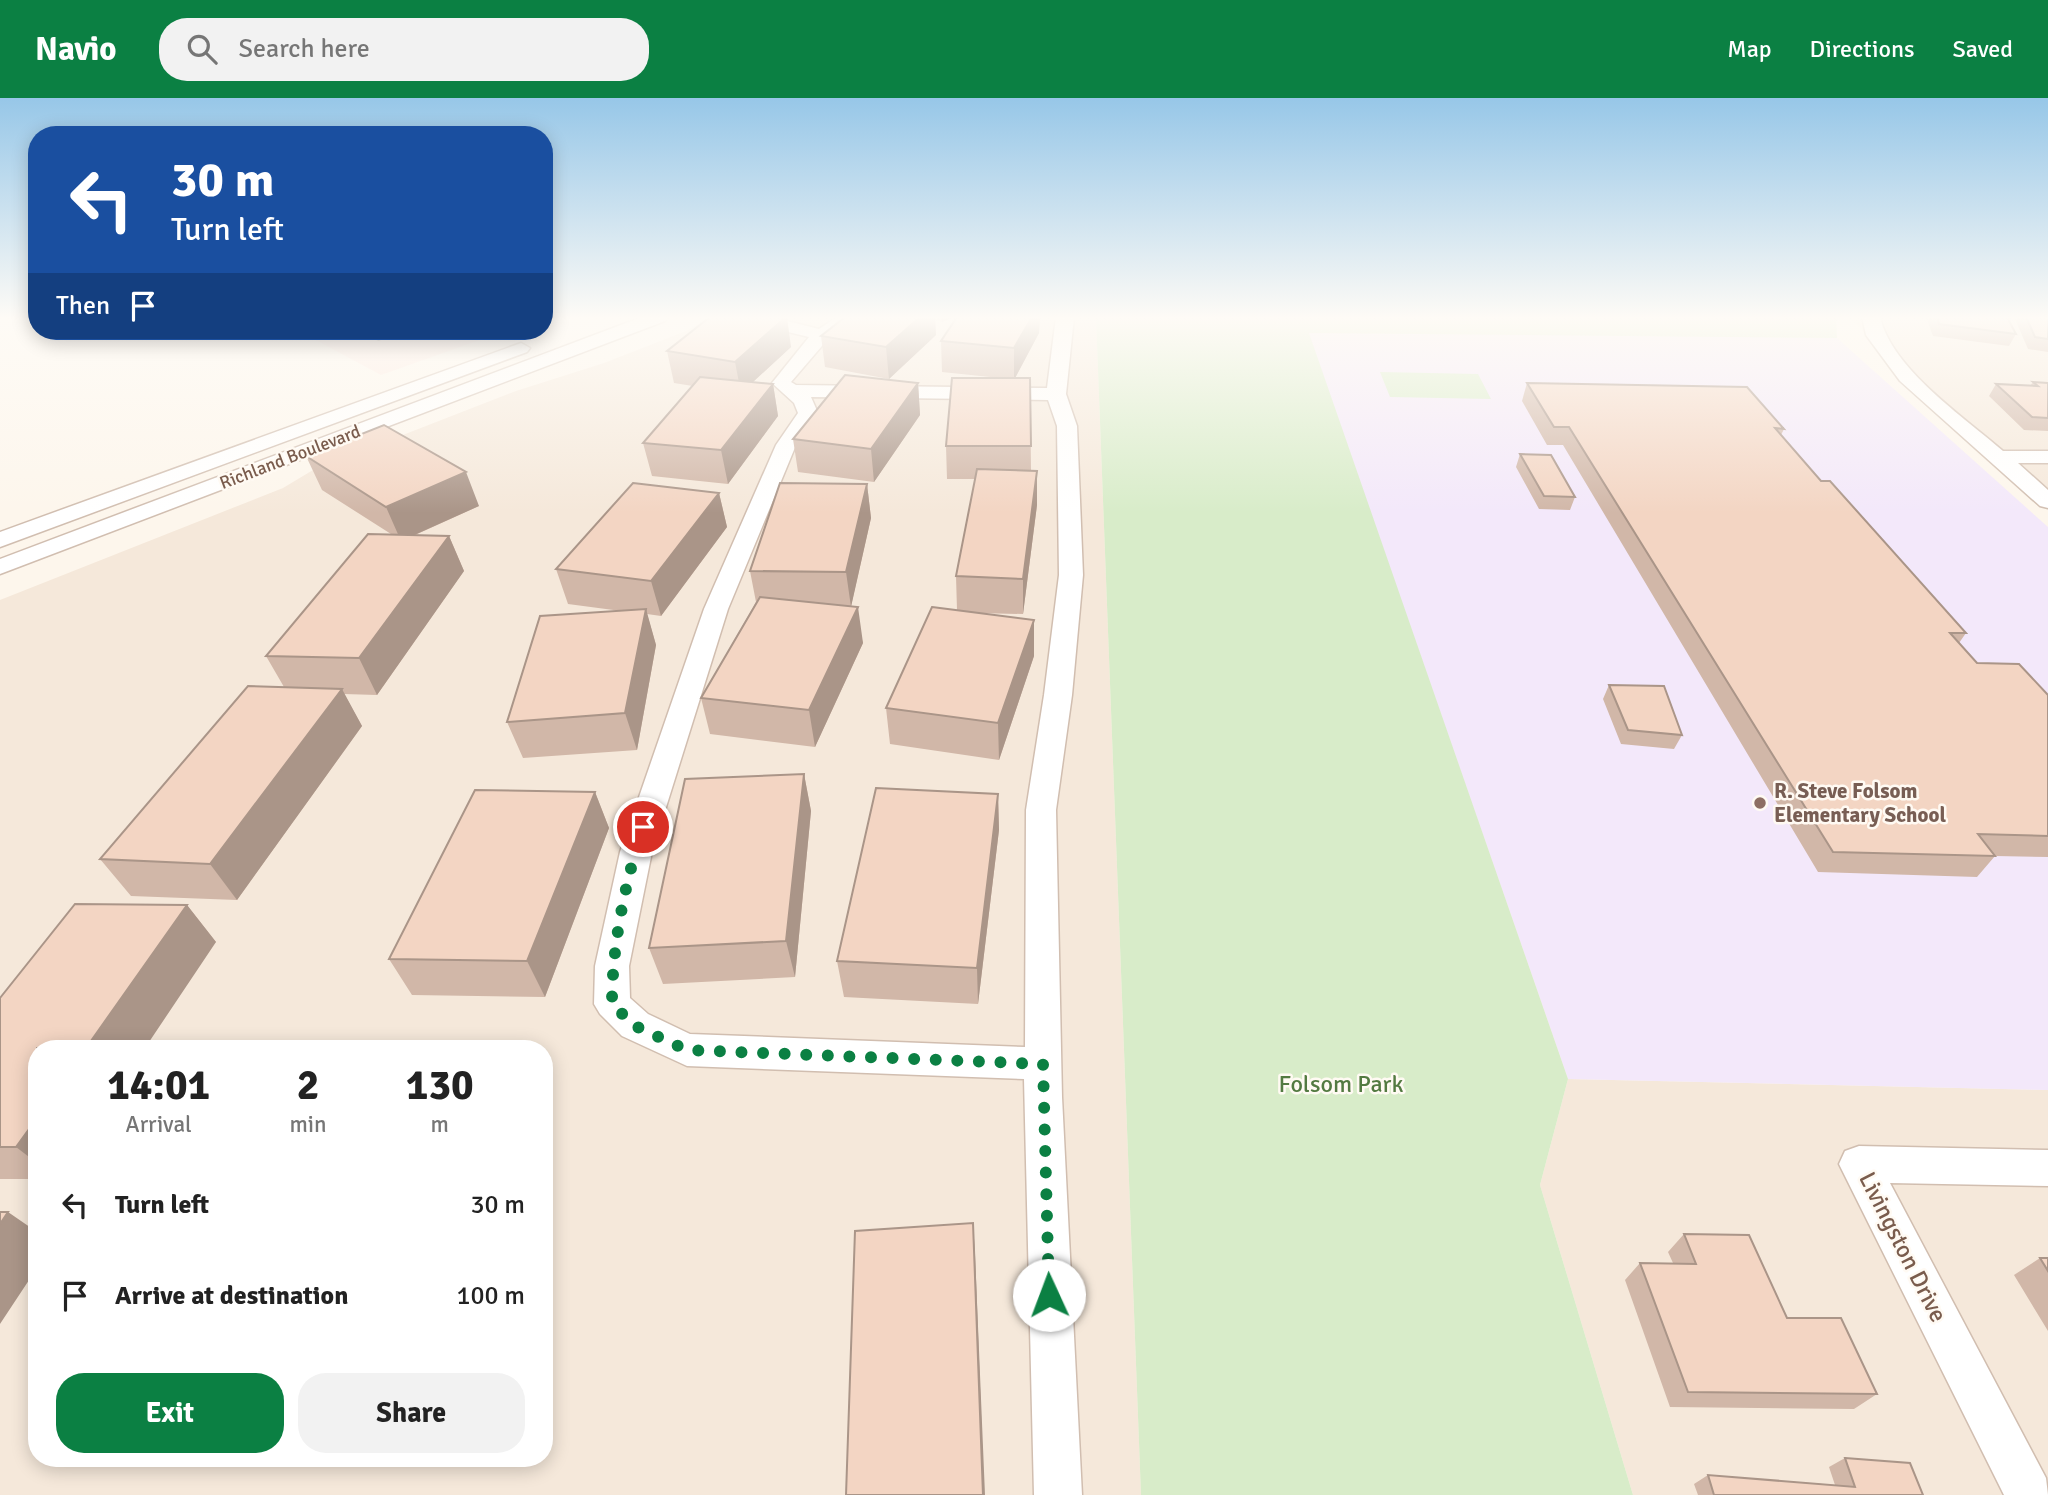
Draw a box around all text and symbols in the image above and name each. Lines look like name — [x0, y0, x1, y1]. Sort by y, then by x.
search box — [159, 18, 649, 81]
text: Navio — [35, 29, 117, 70]
icon: search — [183, 30, 221, 68]
text: Search here — [239, 33, 370, 65]
text: Map — [1727, 34, 1772, 64]
text: Directions — [1810, 34, 1915, 64]
text: Saved — [1953, 34, 2013, 64]
text: 30 m — [171, 150, 274, 210]
icon: left — [56, 154, 147, 245]
text: Turn left — [171, 210, 284, 249]
icon: arrive — [124, 287, 162, 325]
text: Then — [56, 290, 110, 322]
street label: Richland Boulevard — [216, 420, 364, 494]
place label: R. Steve Folsom Elementary School — [1774, 778, 1946, 828]
marker: R. Steve Folsom Elementary School — [1752, 795, 1768, 811]
pin — [613, 797, 673, 857]
icon: arrive — [624, 808, 662, 846]
text: 14:01 — [107, 1060, 210, 1111]
text: 2 — [297, 1060, 319, 1111]
text: 130 — [406, 1060, 474, 1111]
park label: Folsom Park — [1279, 1069, 1403, 1099]
text: Arrival — [126, 1110, 192, 1139]
text: min — [289, 1110, 327, 1139]
text: m — [431, 1110, 449, 1139]
street label: Livingston Drive — [1852, 1167, 1954, 1327]
icon: left — [56, 1186, 94, 1224]
text: Turn left — [115, 1189, 209, 1221]
text: 30 m — [470, 1189, 525, 1221]
position arrow — [1012, 1258, 1086, 1332]
icon: arrive — [56, 1277, 94, 1315]
text: Arrive at destination — [115, 1280, 348, 1312]
text: 100 m — [456, 1280, 525, 1312]
button: Exit — [56, 1373, 284, 1453]
button: Share — [298, 1373, 525, 1453]

